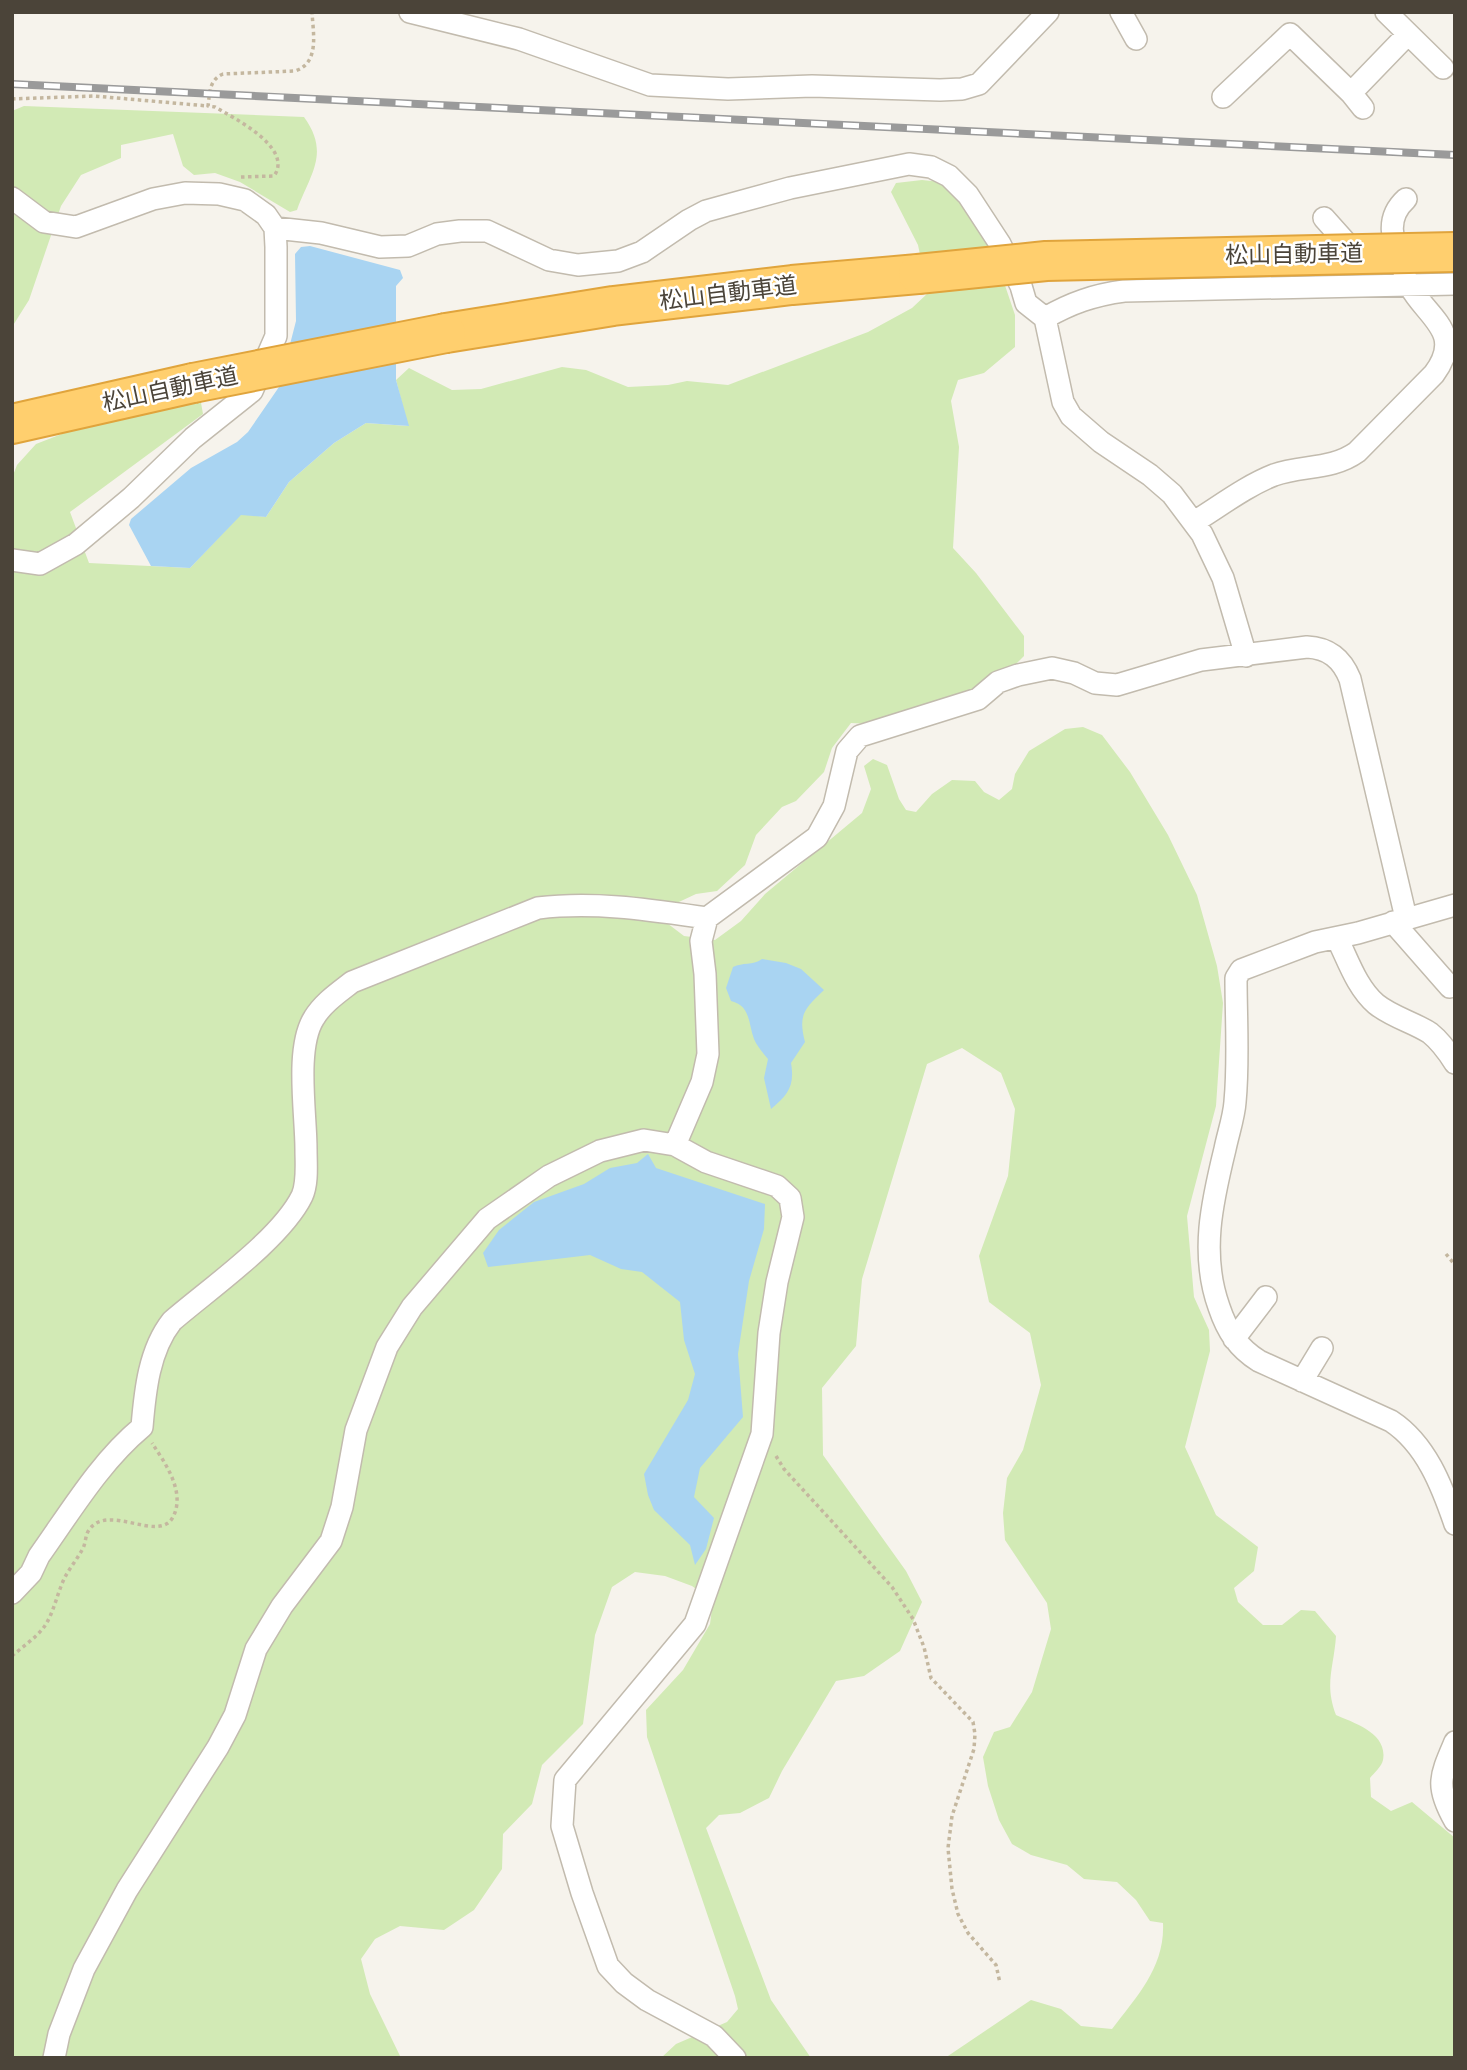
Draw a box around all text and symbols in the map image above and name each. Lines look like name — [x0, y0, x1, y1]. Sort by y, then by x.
street label: 松山自動車道 — [1225, 239, 1363, 269]
street label: 松山自動車道 — [658, 271, 798, 315]
street label: 松山自動車道 — [100, 361, 240, 417]

